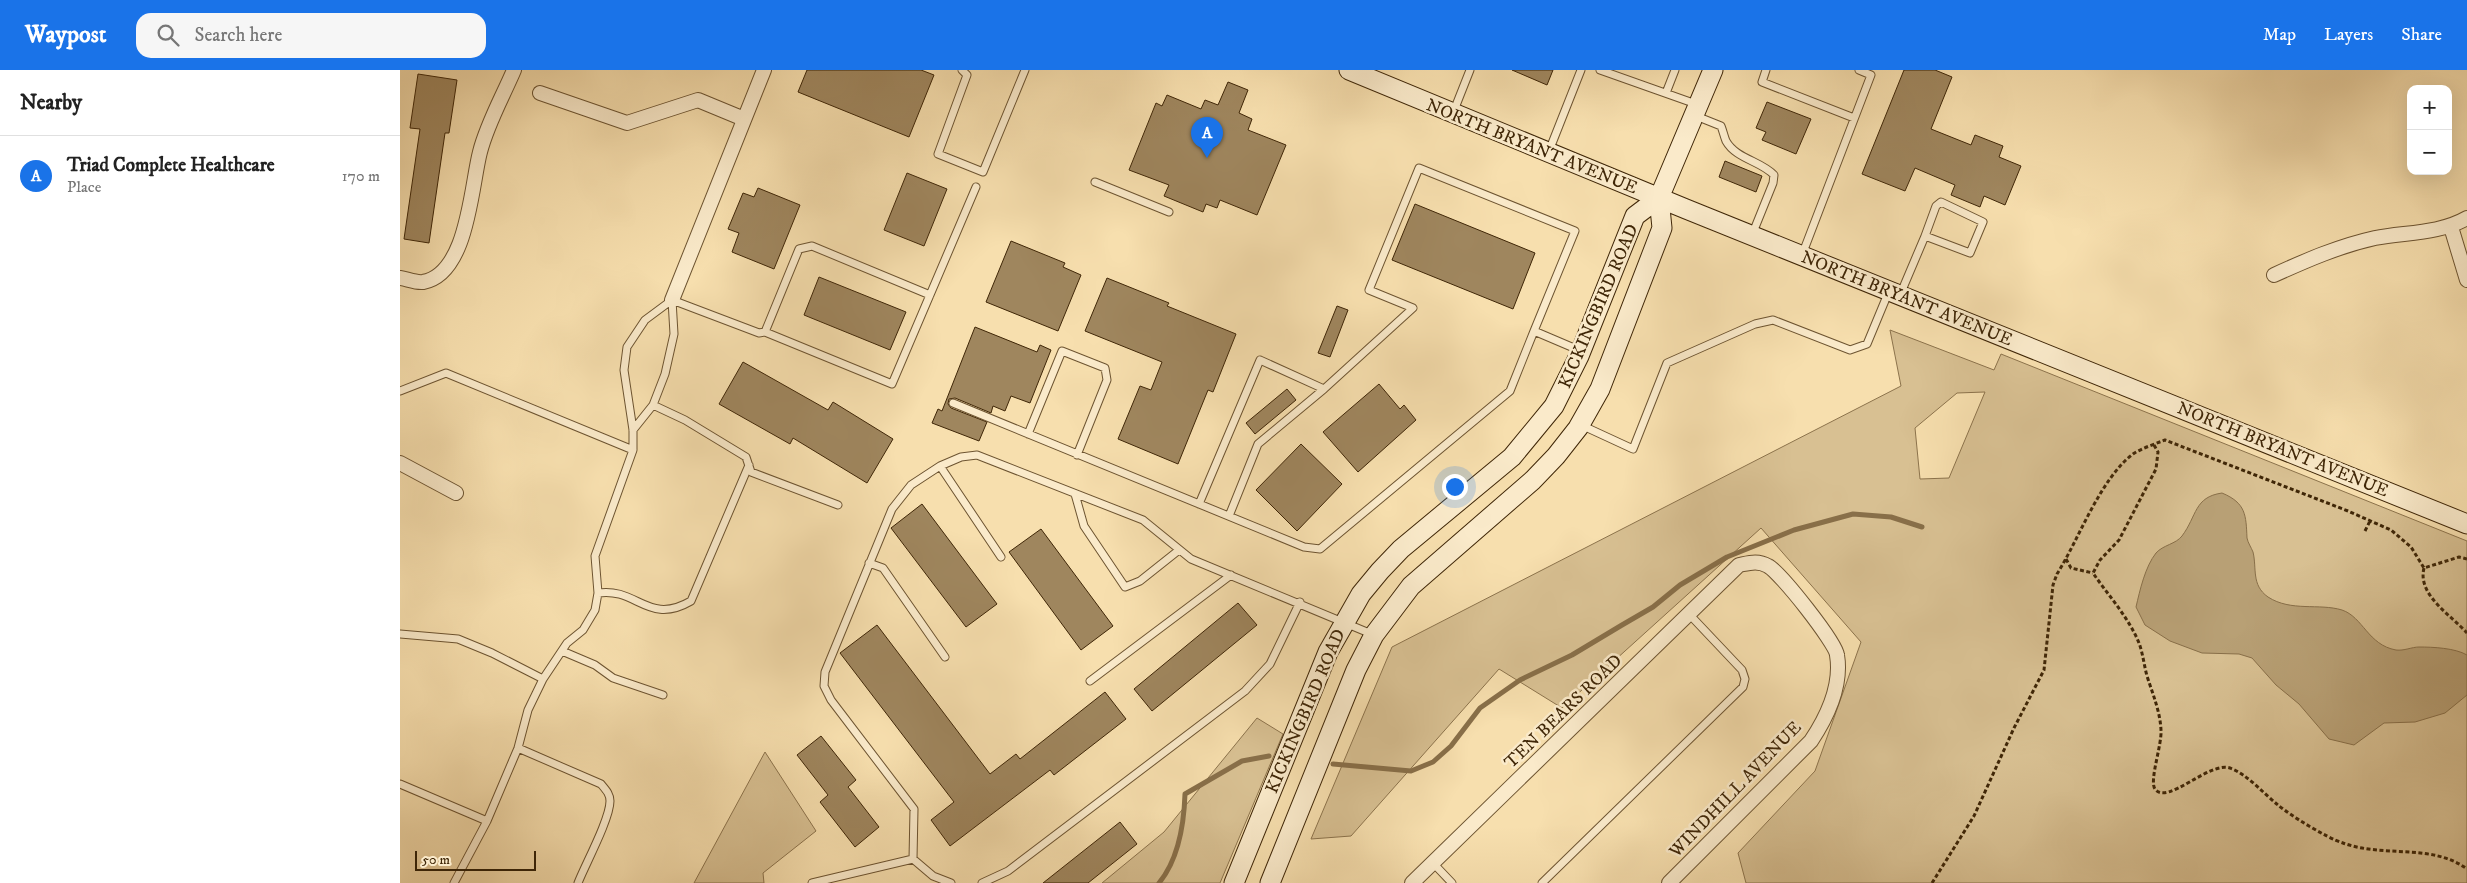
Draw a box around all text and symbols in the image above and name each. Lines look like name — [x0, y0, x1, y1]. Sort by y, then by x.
search box — [136, 13, 486, 58]
text: Waypost — [25, 20, 106, 50]
icon: search — [154, 21, 182, 49]
text: Search here — [194, 24, 282, 47]
text: Map — [2263, 24, 2296, 46]
text: Layers — [2324, 24, 2373, 46]
text: Share — [2401, 24, 2442, 46]
map controls — [2407, 85, 2452, 175]
button: + — [2407, 85, 2452, 130]
text: Nearby — [20, 90, 82, 116]
street label: NORTH BRYANT AVENUE — [1423, 94, 1641, 200]
pin: A — [1191, 117, 1223, 158]
button: − — [2407, 130, 2452, 175]
text: Triad Complete Healthcare — [67, 154, 275, 177]
text: A — [31, 166, 41, 186]
text: 170 m — [342, 166, 380, 186]
text: Place — [67, 177, 101, 197]
street label: KICKINGBIRD ROAD — [1554, 221, 1644, 392]
street label: NORTH BRYANT AVENUE — [1798, 246, 2016, 352]
street label: NORTH BRYANT AVENUE — [2174, 397, 2392, 503]
your location — [1442, 474, 1468, 500]
street label: KICKINGBIRD ROAD — [1261, 626, 1351, 797]
street label: TEN BEARS ROAD — [1500, 650, 1627, 774]
street label: WINDHILL AVENUE — [1664, 717, 1807, 863]
scale bar — [415, 848, 536, 871]
text: 50 m — [422, 851, 450, 869]

